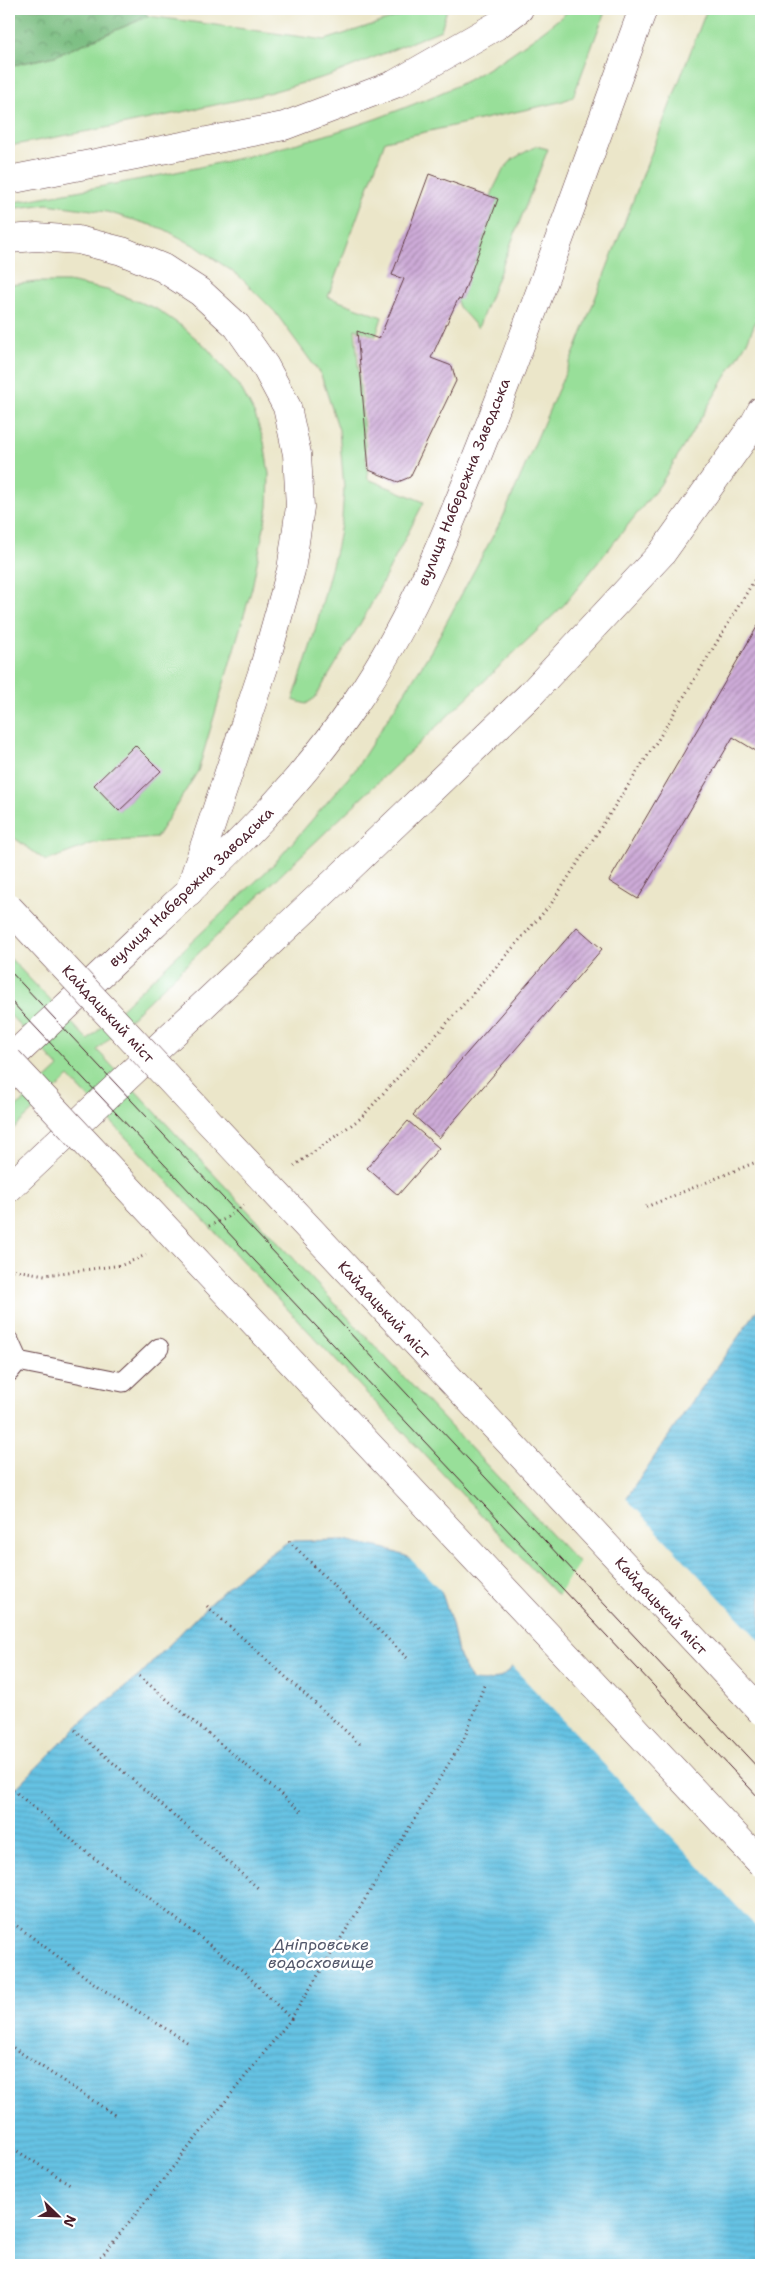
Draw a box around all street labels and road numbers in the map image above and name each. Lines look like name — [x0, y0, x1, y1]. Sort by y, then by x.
street label: вулиця Набережна Заводська — [413, 375, 515, 589]
street label: вулиця Набережна Заводська — [104, 802, 278, 971]
street label: Кайдацький міст — [57, 961, 159, 1068]
street label: Кайдацький міст — [333, 1257, 435, 1364]
street label: Кайдацький міст — [610, 1553, 712, 1660]

